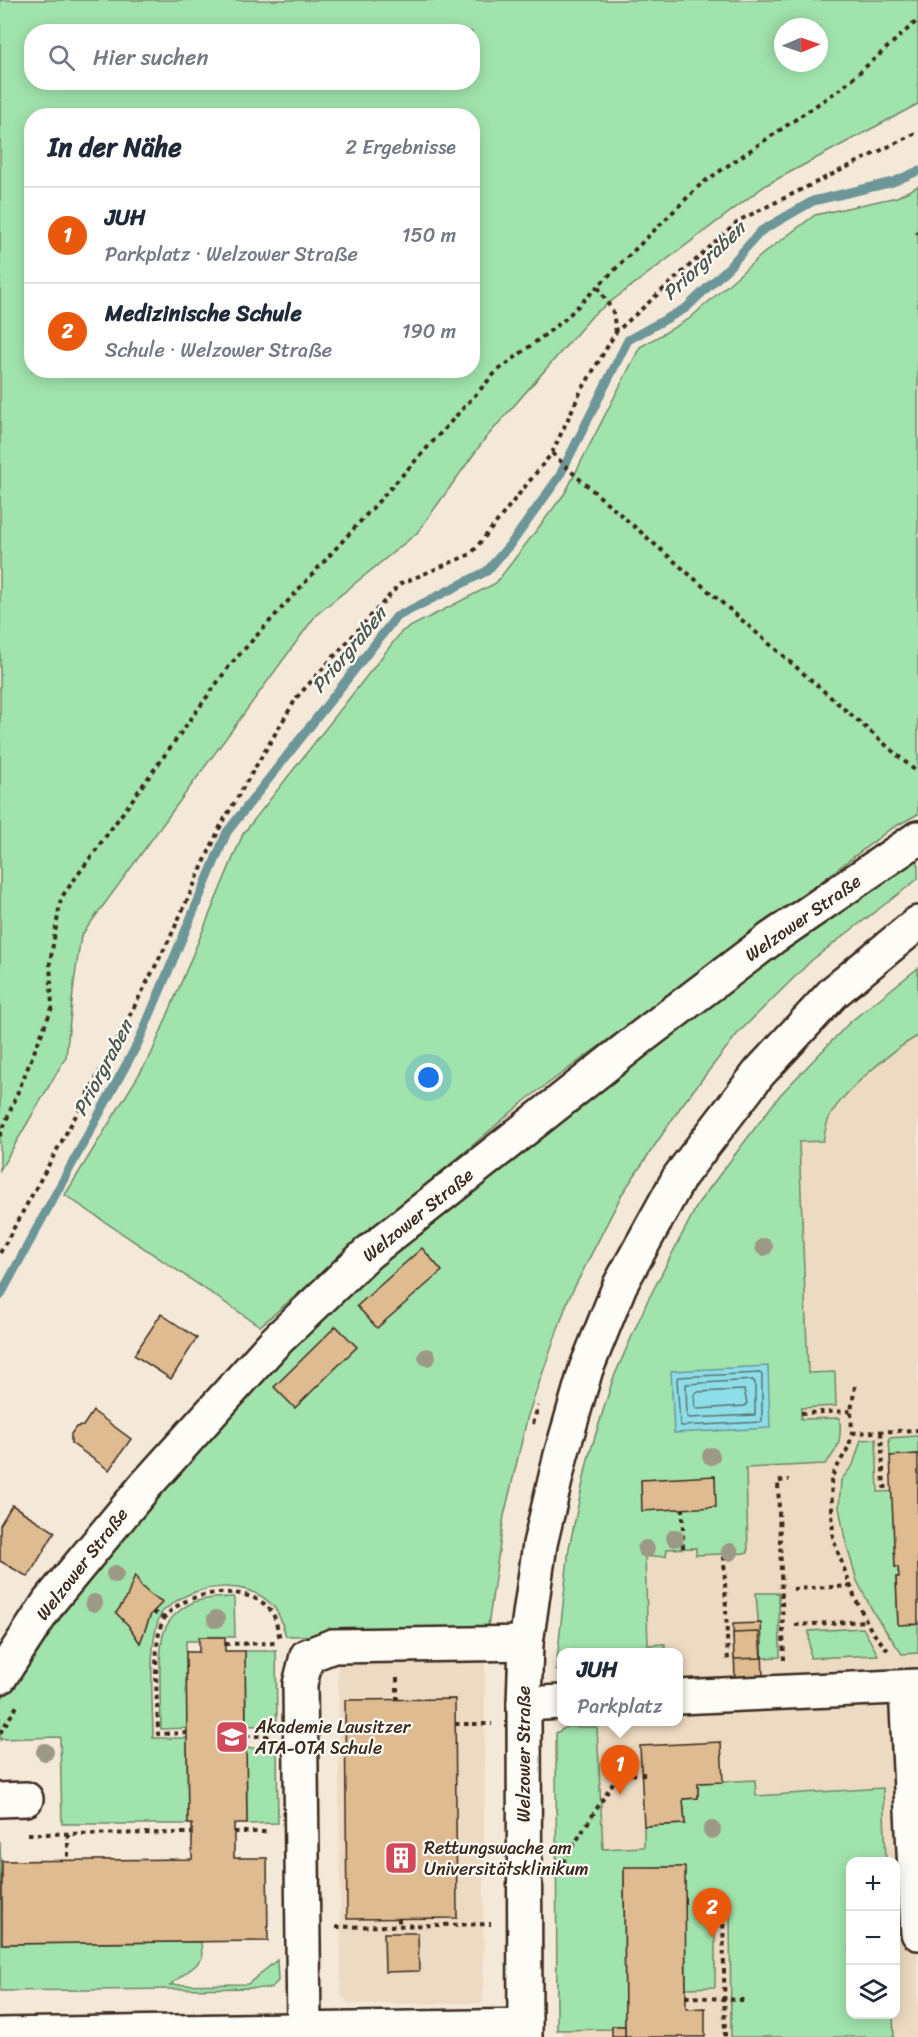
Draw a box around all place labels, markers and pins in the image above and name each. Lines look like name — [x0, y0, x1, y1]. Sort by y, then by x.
place label: Akademie Lausitzer ATA-OTA Schule — [254, 1711, 412, 1764]
school or university icon: Akademie Lausitzer ATA-OTA Schule — [214, 1719, 250, 1755]
pin: 1 — [600, 1746, 640, 1795]
place label: Rettungswache am Universitätsklinikum — [424, 1832, 589, 1885]
building icon: Rettungswache am Universitätsklinikum — [383, 1840, 419, 1876]
pin: 2 — [692, 1888, 732, 1938]

